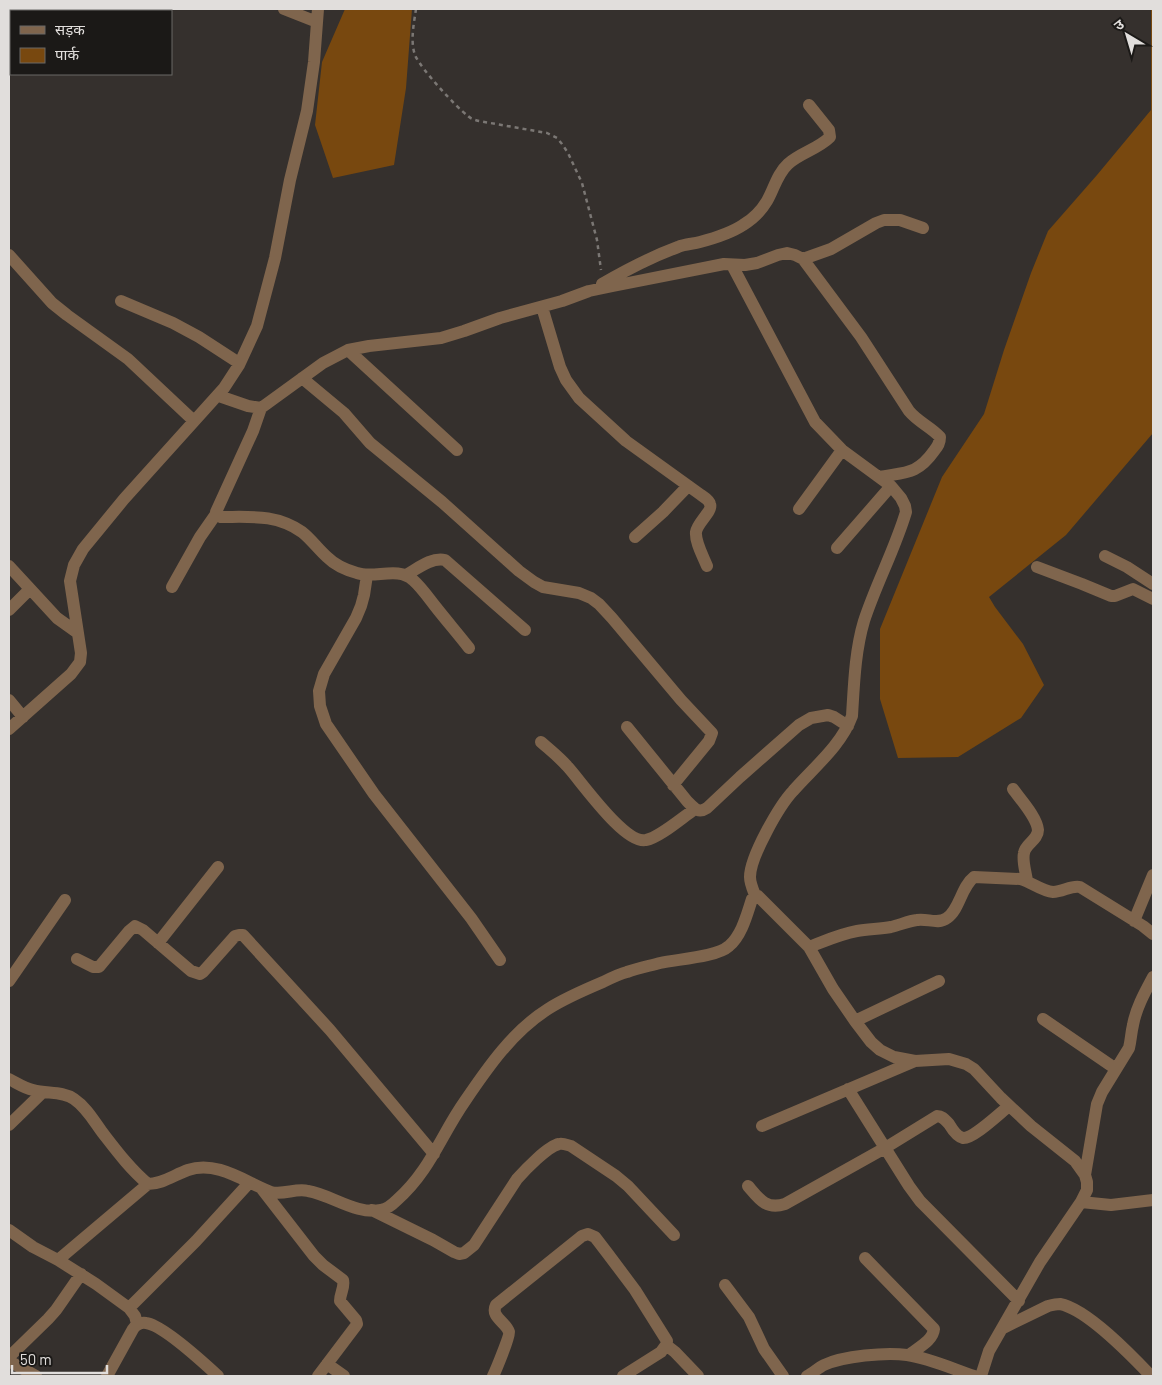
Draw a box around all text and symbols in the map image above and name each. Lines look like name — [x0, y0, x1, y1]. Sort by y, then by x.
legend — [10, 10, 172, 75]
north arrow — [1102, 10, 1152, 60]
text: उ — [1110, 15, 1128, 34]
text: सड़क — [55, 20, 85, 38]
text: पार्क — [55, 45, 79, 63]
scale bar — [12, 1342, 108, 1374]
text: 50 m — [20, 1350, 52, 1368]

